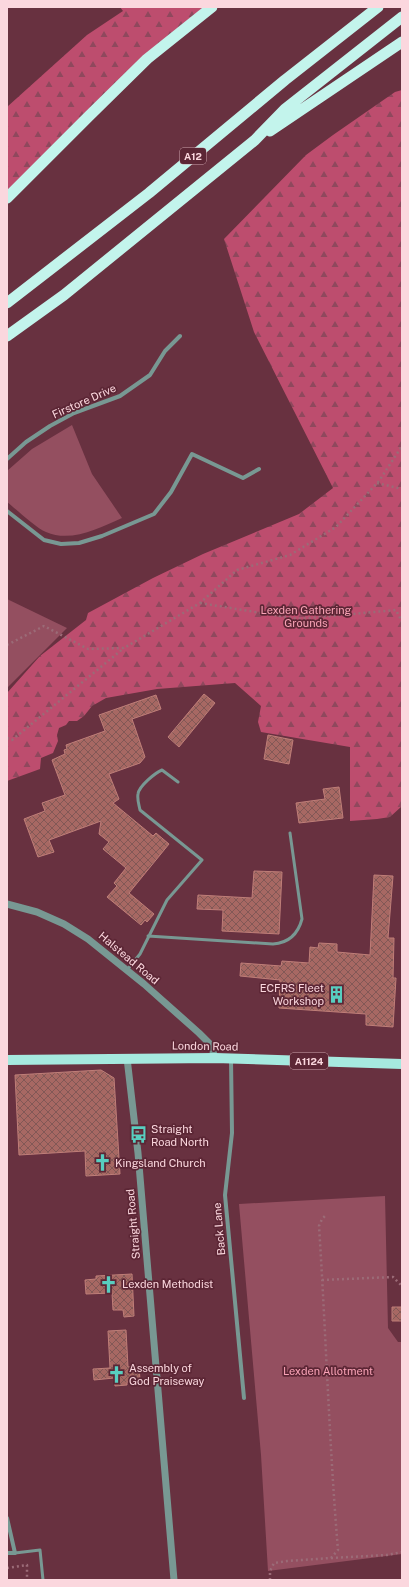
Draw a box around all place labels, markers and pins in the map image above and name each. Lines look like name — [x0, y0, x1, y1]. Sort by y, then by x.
place label: ECFRS Fleet Workshop — [260, 982, 324, 1007]
building icon: ECFRS Fleet Workshop — [327, 984, 347, 1004]
place label: Straight Road North — [151, 1123, 209, 1148]
bus stop icon: Straight Road North — [128, 1125, 148, 1145]
church icon: Kingsland Church — [92, 1153, 112, 1173]
place label: Kingsland Church — [115, 1157, 206, 1169]
church icon: Lexden Methodist — [99, 1274, 119, 1294]
place label: Lexden Methodist — [122, 1278, 213, 1290]
place label: Assembly of God Praiseway — [129, 1362, 204, 1387]
church icon: Assembly of God Praiseway — [106, 1364, 126, 1384]

